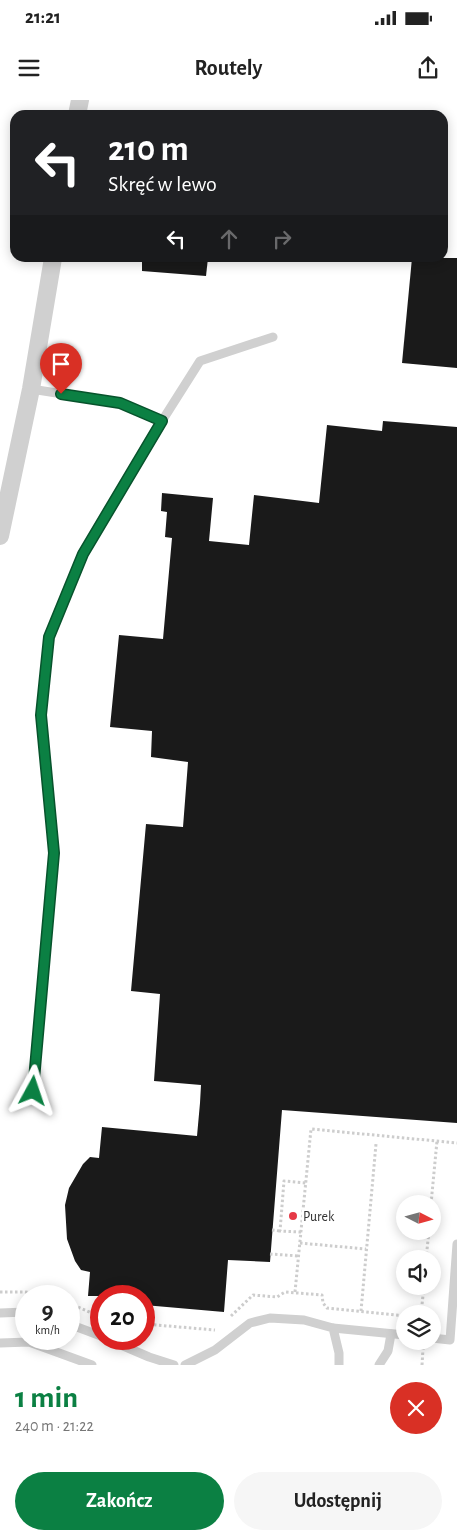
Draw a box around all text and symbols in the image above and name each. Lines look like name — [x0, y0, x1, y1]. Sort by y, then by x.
text: 21:21 — [25, 8, 61, 27]
icon: menu — [15, 54, 43, 82]
icon: share — [414, 54, 442, 82]
text: Routely — [195, 57, 262, 79]
icon: left — [25, 130, 90, 195]
text: 210 m — [108, 132, 189, 167]
text: Skręć w lewo — [108, 173, 217, 195]
icon: left — [162, 225, 190, 253]
icon: ahead — [215, 225, 243, 253]
icon: right — [268, 225, 296, 253]
pin — [40, 343, 82, 394]
icon: arrive — [47, 350, 75, 378]
position arrow — [6, 1064, 58, 1116]
north arrow — [396, 1195, 441, 1240]
map controls — [396, 1195, 441, 1350]
marker: Purek — [287, 1210, 299, 1222]
place label: Purek — [303, 1210, 335, 1224]
button: sound — [396, 1250, 441, 1295]
speed limit sign: 20 — [90, 1285, 155, 1350]
text: 9 — [41, 1299, 54, 1324]
button: layers — [396, 1305, 441, 1350]
text: km/h — [35, 1324, 60, 1336]
button: close — [390, 1382, 442, 1434]
text: 1 min — [15, 1383, 78, 1413]
text: 240 m · 21:22 — [15, 1418, 94, 1434]
button: Zakończ — [15, 1472, 224, 1530]
button: Udostępnij — [234, 1472, 442, 1530]

